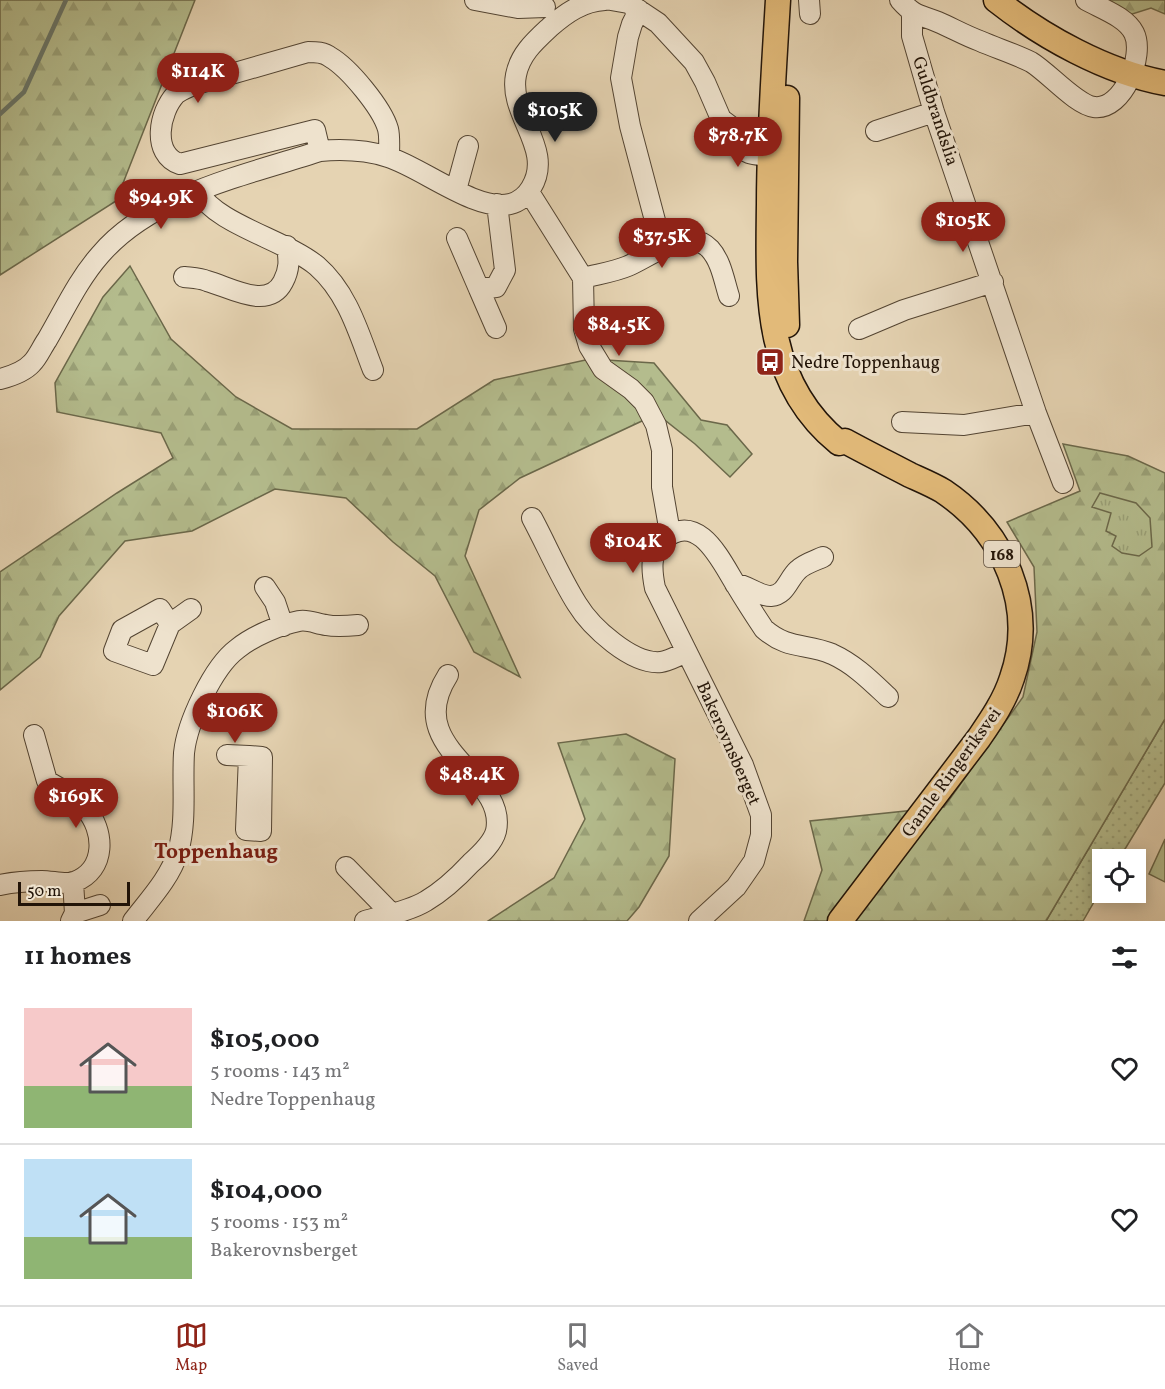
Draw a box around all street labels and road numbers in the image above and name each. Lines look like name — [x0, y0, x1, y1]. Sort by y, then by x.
street label: Guldbrandslia — [905, 54, 964, 169]
road number: 168 — [984, 541, 1020, 567]
street label: Bakerovnsberget — [689, 678, 766, 809]
street label: Gamle Ringeriksvei — [896, 703, 1008, 843]

